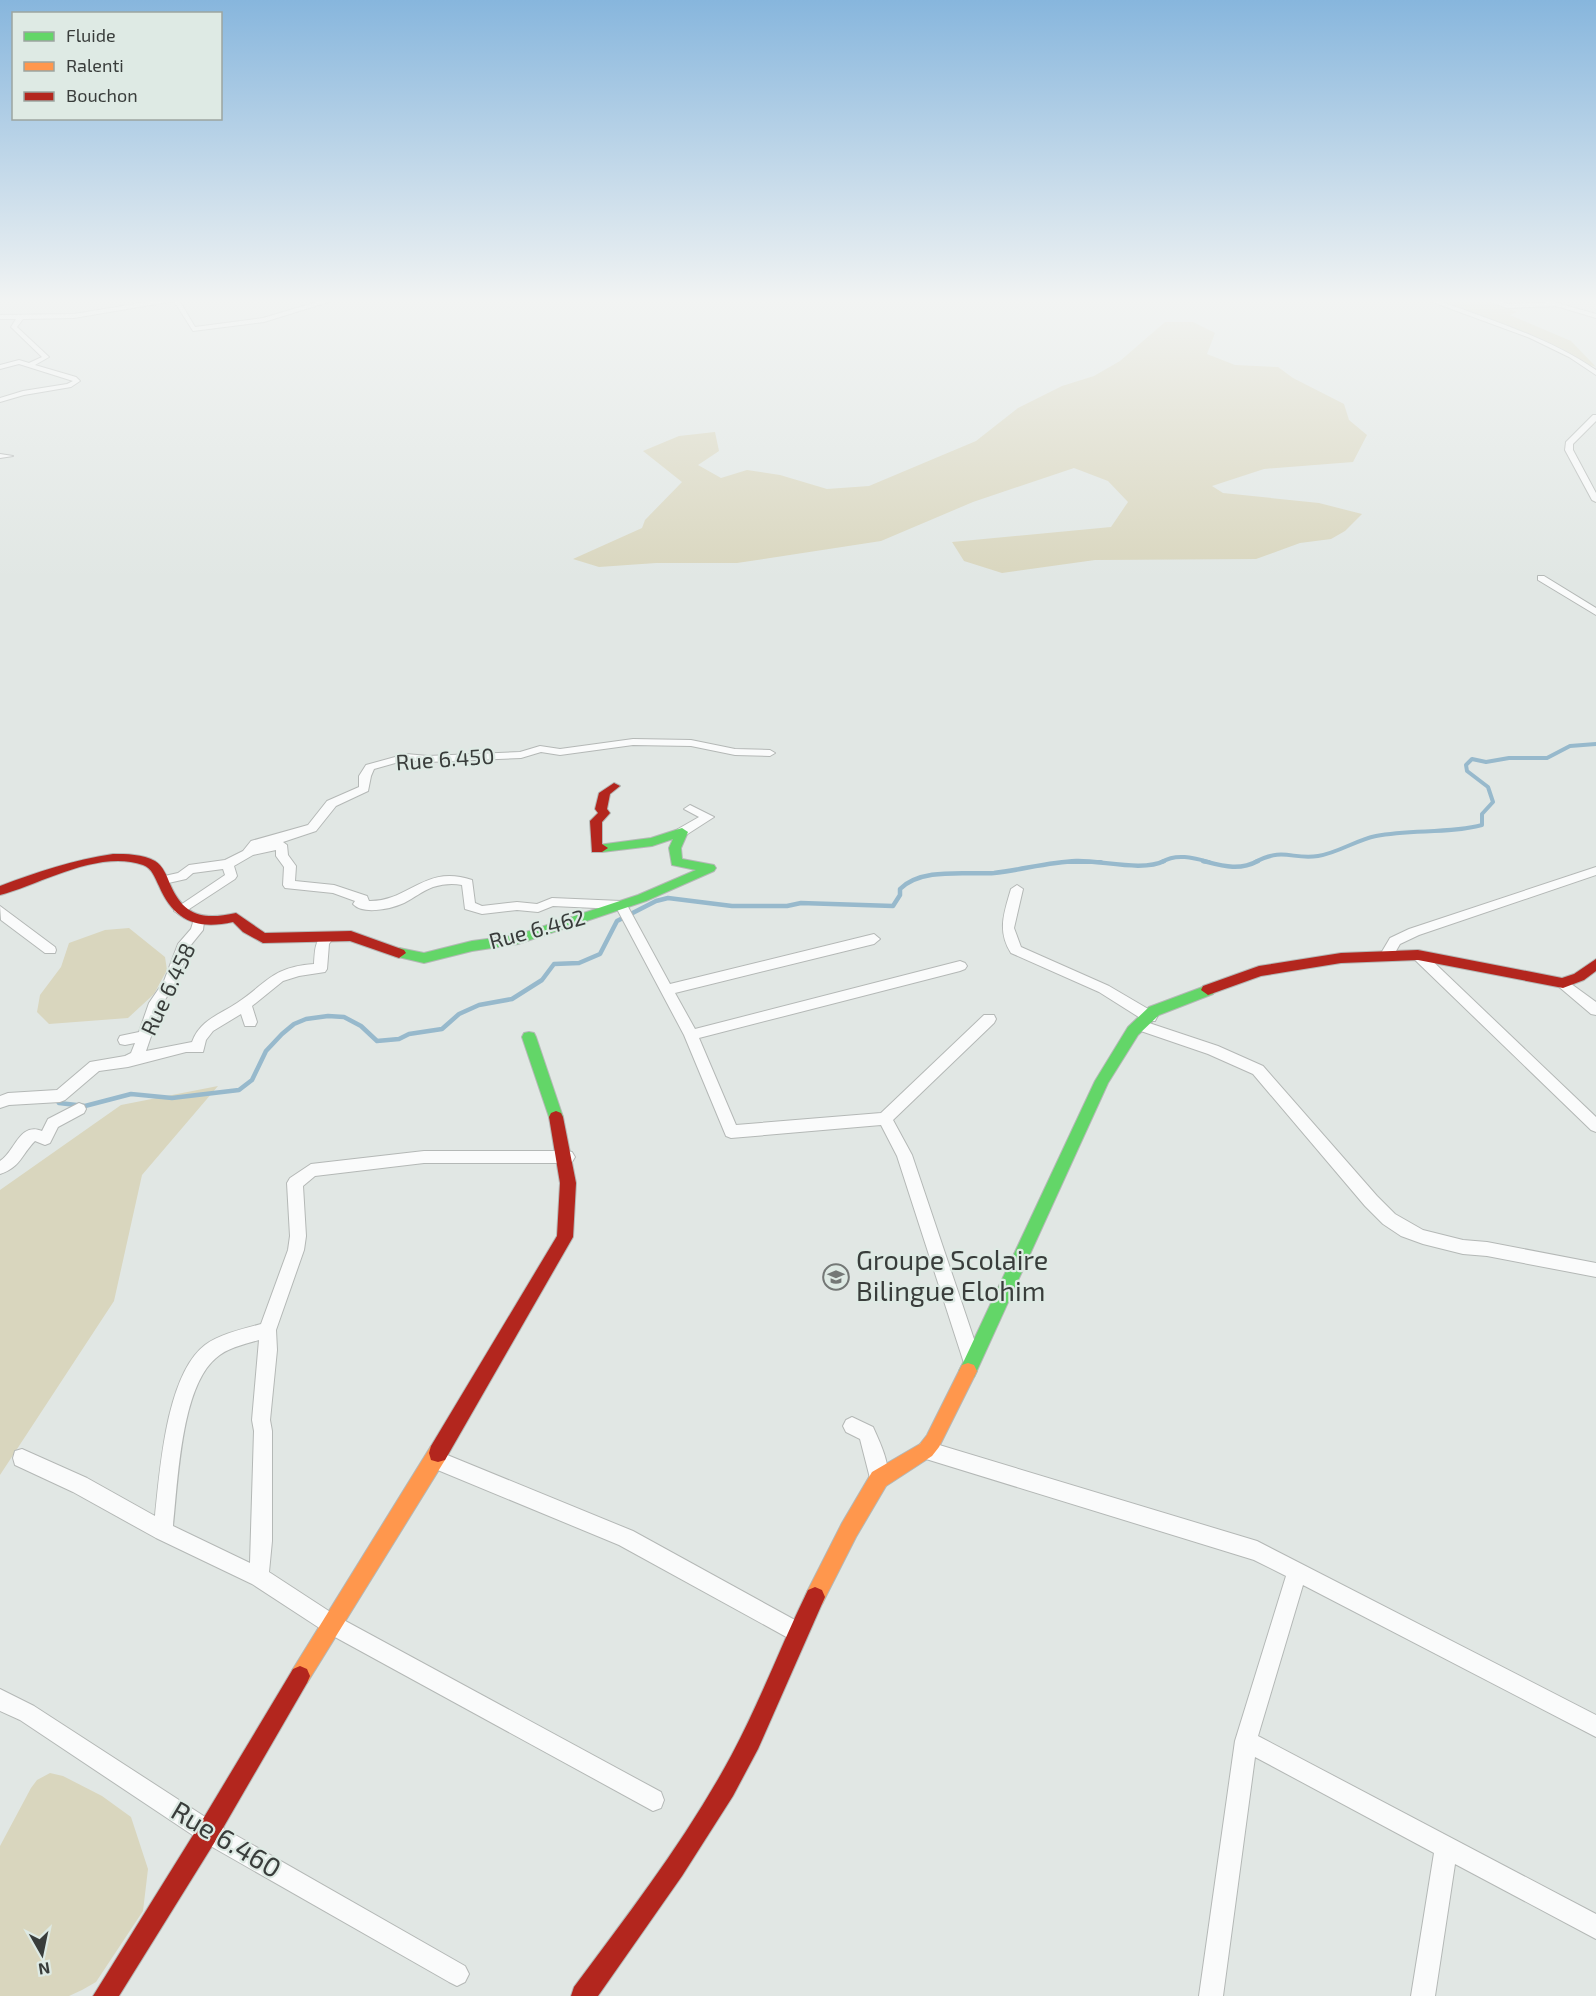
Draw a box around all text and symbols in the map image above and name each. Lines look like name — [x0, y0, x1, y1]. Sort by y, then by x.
legend — [12, 12, 222, 120]
text: Fluide — [66, 24, 116, 46]
text: Ralenti — [66, 54, 124, 76]
text: Bouchon — [66, 84, 138, 106]
street label: Rue 6.450 — [395, 742, 495, 774]
street label: Rue 6.462 — [486, 903, 588, 953]
street label: Rue 6.458 — [134, 938, 200, 1039]
place label: Groupe Scolaire Bilingue Elohim — [856, 1243, 1048, 1307]
school or university icon: Groupe Scolaire Bilingue Elohim — [821, 1262, 851, 1292]
street label: Rue 6.460 — [166, 1793, 288, 1883]
north arrow — [12, 1924, 72, 1984]
text: N — [37, 1959, 52, 1980]

